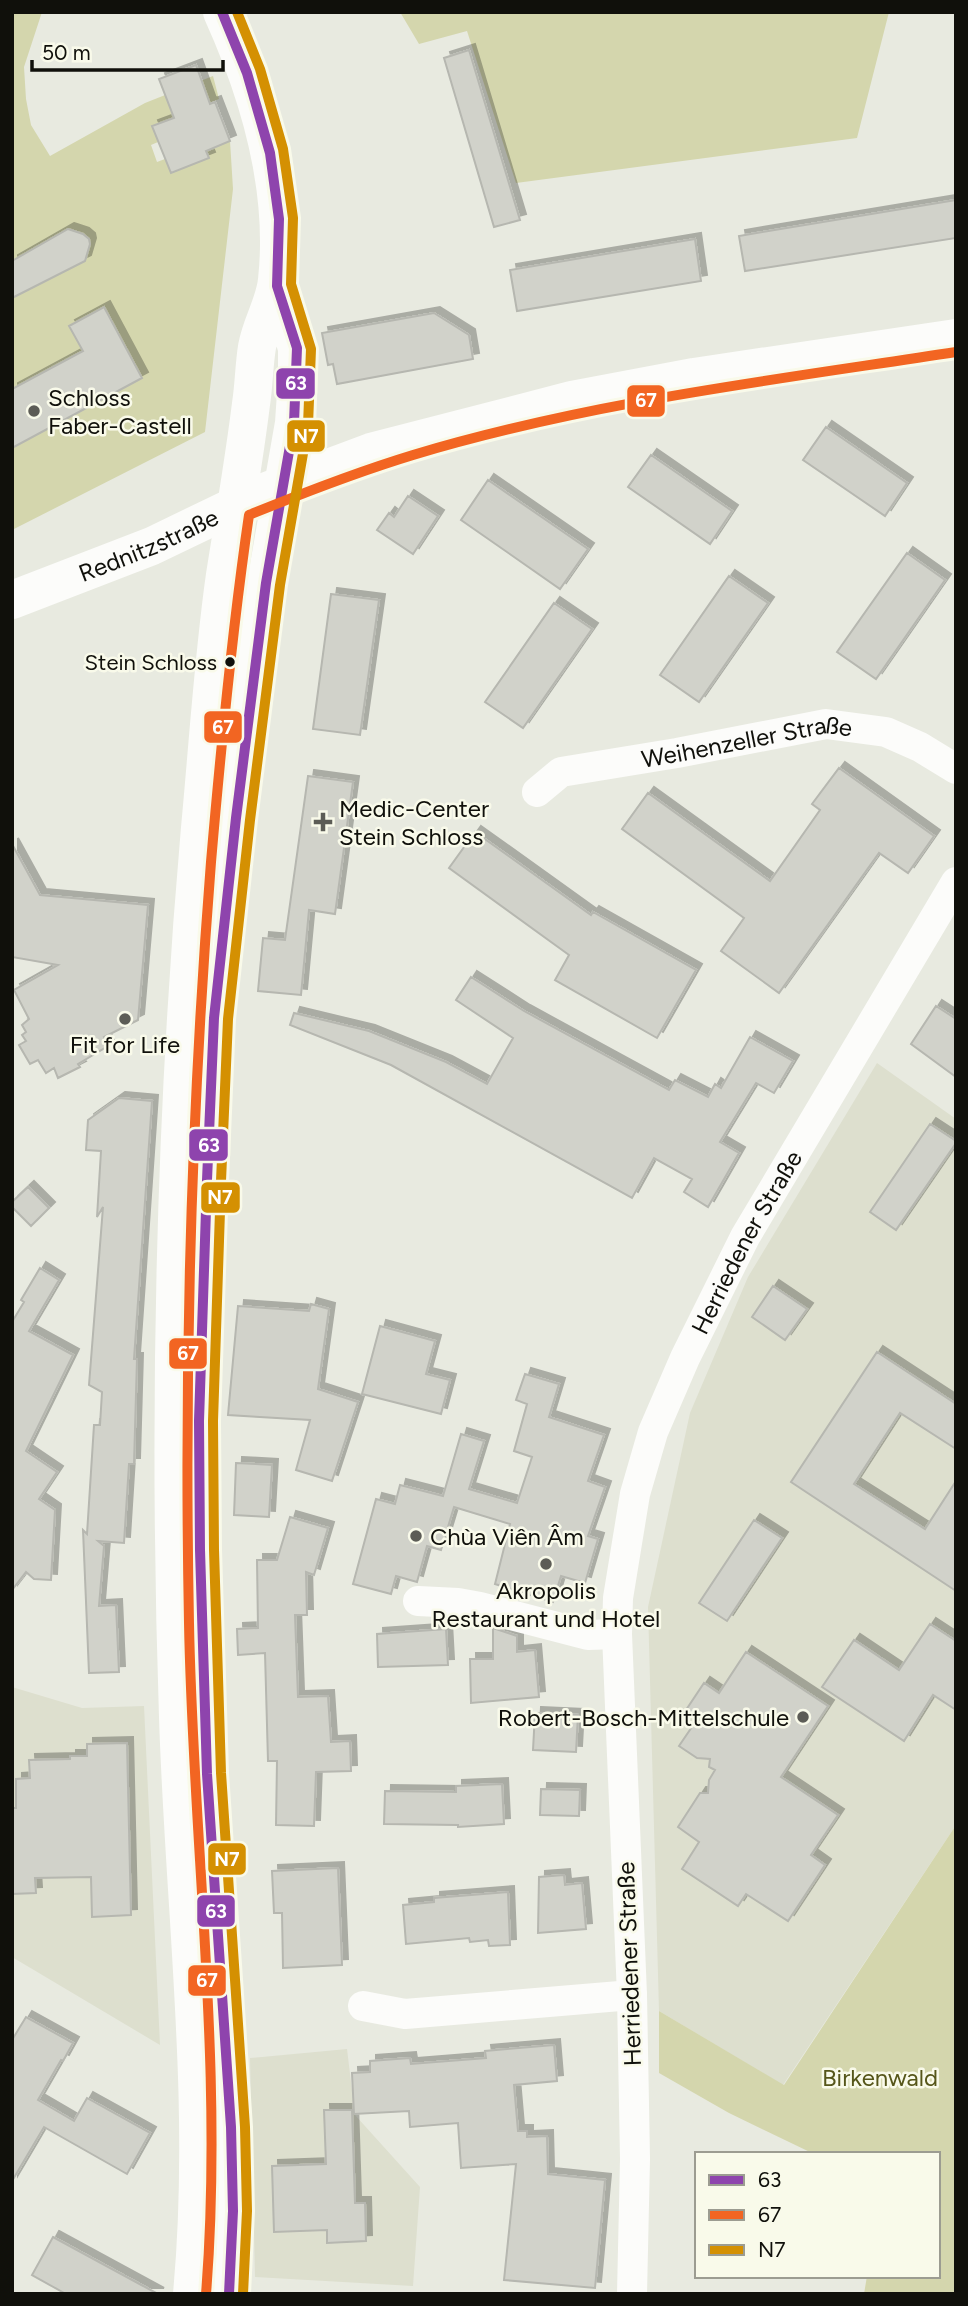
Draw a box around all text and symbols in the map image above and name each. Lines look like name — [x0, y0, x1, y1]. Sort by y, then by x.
scale bar — [32, 28, 222, 72]
text: 50 m — [42, 40, 91, 65]
line badge: 63 — [275, 367, 316, 400]
text: 63 — [285, 372, 307, 395]
place label: Schloss Faber-Castell — [48, 383, 192, 440]
line badge: 67 — [626, 384, 666, 418]
text: 67 — [635, 389, 657, 412]
marker: Schloss Faber-Castell — [26, 403, 42, 419]
line badge: N7 — [286, 419, 326, 453]
text: N7 — [293, 425, 319, 448]
street label: Rednitzstraße — [74, 502, 223, 588]
place label: Stein Schloss — [85, 649, 217, 676]
marker: Stein Schloss — [223, 655, 237, 669]
line badge: 67 — [203, 710, 243, 744]
street label: Weihenzeller Straße — [639, 710, 854, 773]
text: 67 — [212, 716, 234, 739]
place label: Medic-Center Stein Schloss — [339, 794, 489, 851]
marker: Medic-Center Stein Schloss — [313, 812, 333, 832]
marker: Fit for Life — [117, 1011, 133, 1027]
place label: Fit for Life — [70, 1030, 180, 1059]
line badge: 63 — [188, 1128, 229, 1162]
text: 63 — [198, 1134, 220, 1157]
street label: Herriedener Straße — [685, 1145, 808, 1339]
line badge: N7 — [200, 1181, 241, 1214]
text: N7 — [207, 1186, 233, 1209]
line badge: 67 — [168, 1337, 208, 1370]
text: 67 — [177, 1342, 199, 1365]
place label: Chùa Viên Âm — [430, 1522, 584, 1551]
marker: Chùa Viên Âm — [408, 1528, 424, 1544]
marker: Akropolis Restaurant und Hotel — [538, 1556, 554, 1572]
place label: Akropolis Restaurant und Hotel — [432, 1576, 660, 1633]
place label: Robert-Bosch-Mittelschule — [498, 1703, 789, 1732]
marker: Robert-Bosch-Mittelschule — [795, 1709, 811, 1725]
line badge: N7 — [207, 1842, 247, 1876]
text: N7 — [214, 1848, 240, 1871]
street label: Herriedener Straße — [611, 1861, 647, 2067]
line badge: 63 — [196, 1894, 236, 1928]
text: 63 — [205, 1900, 227, 1923]
line badge: 67 — [187, 1964, 227, 1997]
text: 67 — [196, 1969, 218, 1992]
park label: Birkenwald — [822, 2063, 938, 2092]
legend — [695, 2152, 940, 2278]
text: 63 — [758, 2167, 781, 2192]
text: 67 — [758, 2202, 781, 2227]
text: N7 — [758, 2237, 786, 2262]

